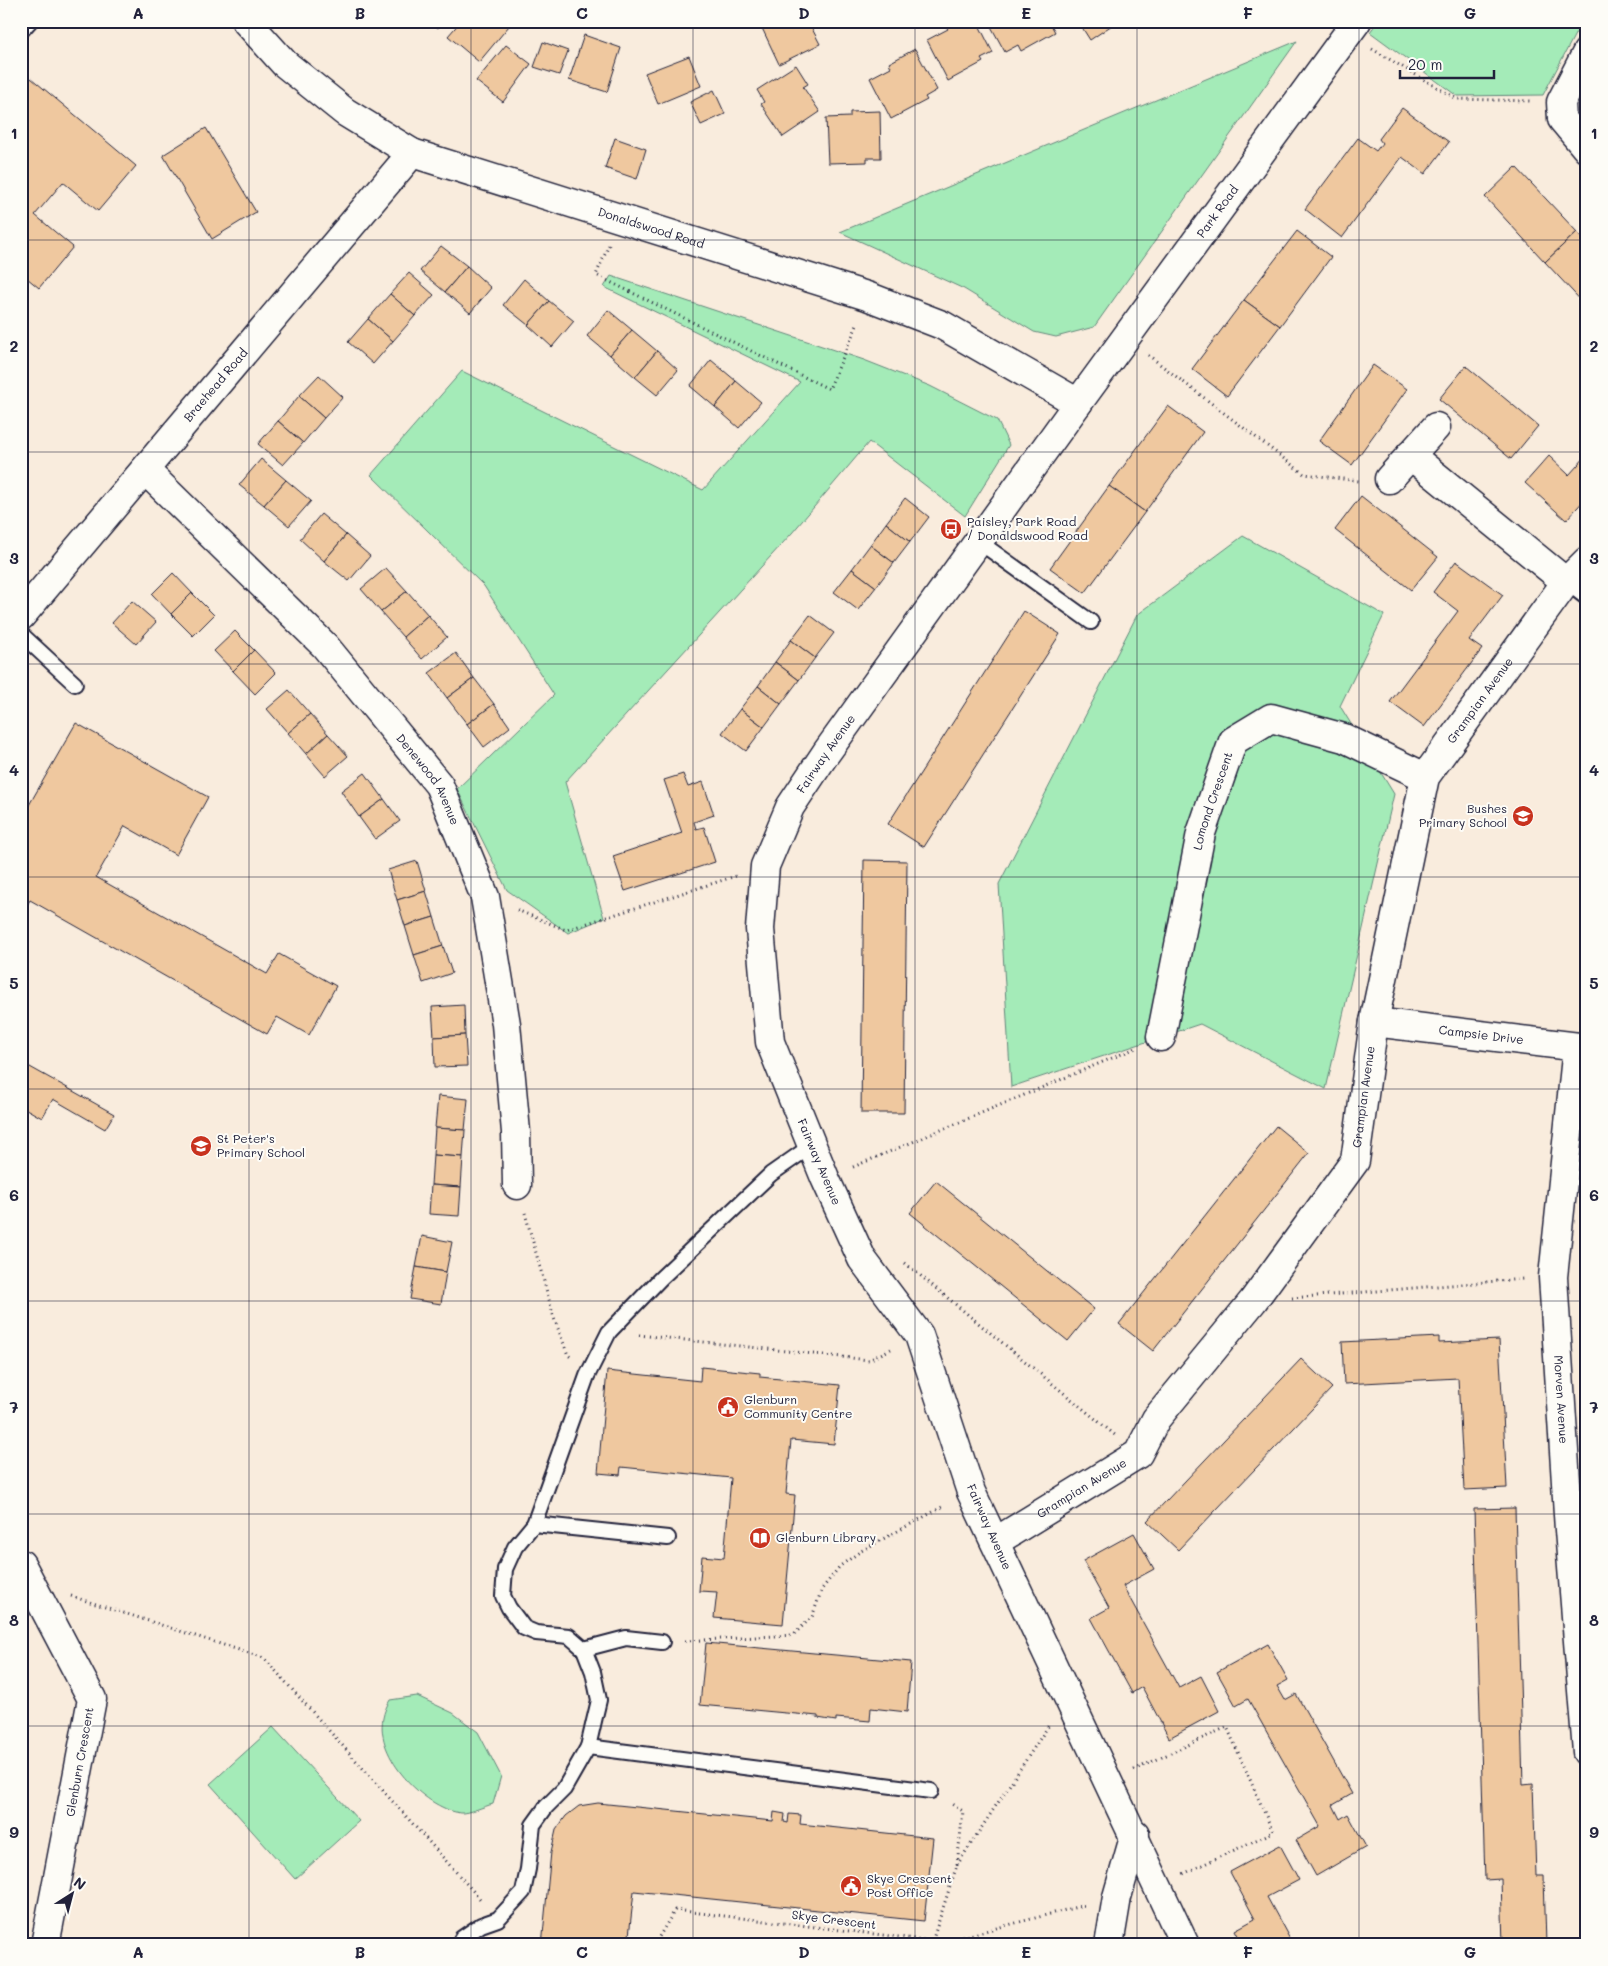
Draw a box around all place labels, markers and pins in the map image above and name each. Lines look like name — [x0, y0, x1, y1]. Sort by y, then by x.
place label: Paisley, Park Road / Donaldswood Road — [967, 513, 1088, 543]
bus stop icon: Paisley, Park Road / Donaldswood Road — [939, 517, 963, 541]
place label: Bushes Primary School — [1419, 800, 1507, 830]
school or university icon: Bushes Primary School — [1511, 804, 1535, 828]
place label: St Peter's Primary School — [217, 1130, 305, 1160]
school or university icon: St Peter's Primary School — [189, 1134, 213, 1158]
place label: Glenburn Community Centre — [744, 1391, 852, 1421]
public building icon: Glenburn Community Centre — [716, 1395, 740, 1419]
library icon: Glenburn Library — [748, 1526, 772, 1550]
place label: Glenburn Library — [776, 1529, 876, 1545]
place label: Skye Crescent Post Office — [867, 1870, 952, 1900]
public building icon: Skye Crescent Post Office — [839, 1874, 863, 1898]

